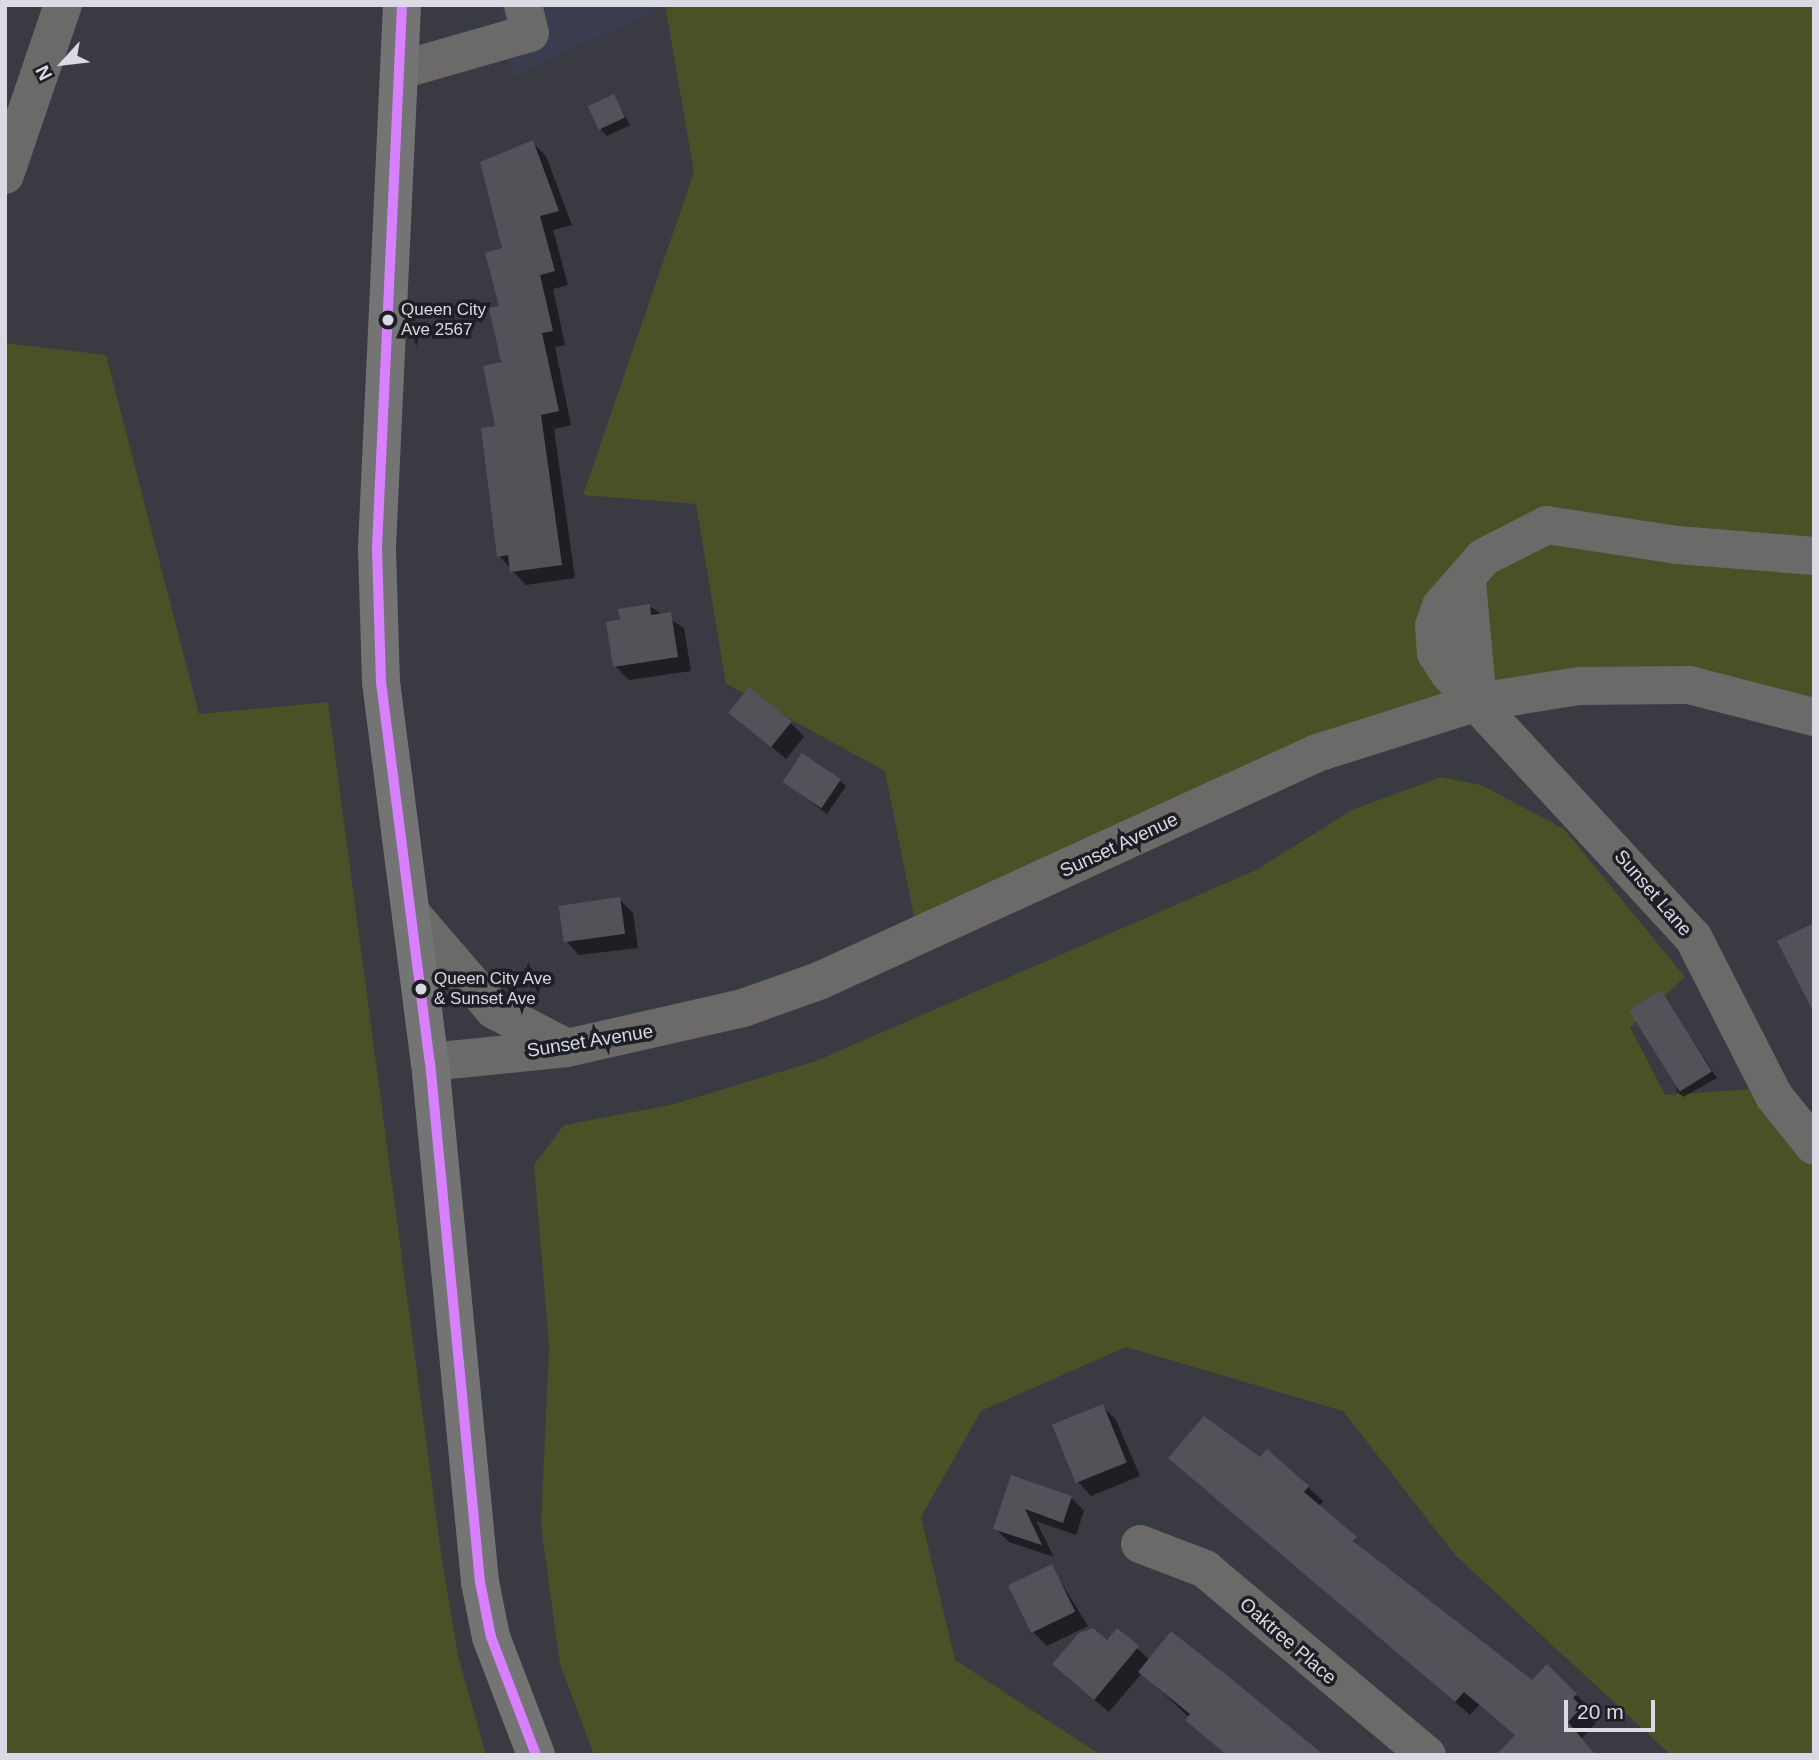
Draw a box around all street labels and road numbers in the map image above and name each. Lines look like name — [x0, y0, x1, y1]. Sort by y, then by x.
street label: Sunset Avenue — [1056, 808, 1182, 882]
street label: Sunset Lane — [1609, 845, 1697, 941]
street label: Sunset Avenue — [525, 1020, 655, 1062]
street label: Oaktree Place — [1235, 1593, 1341, 1689]

